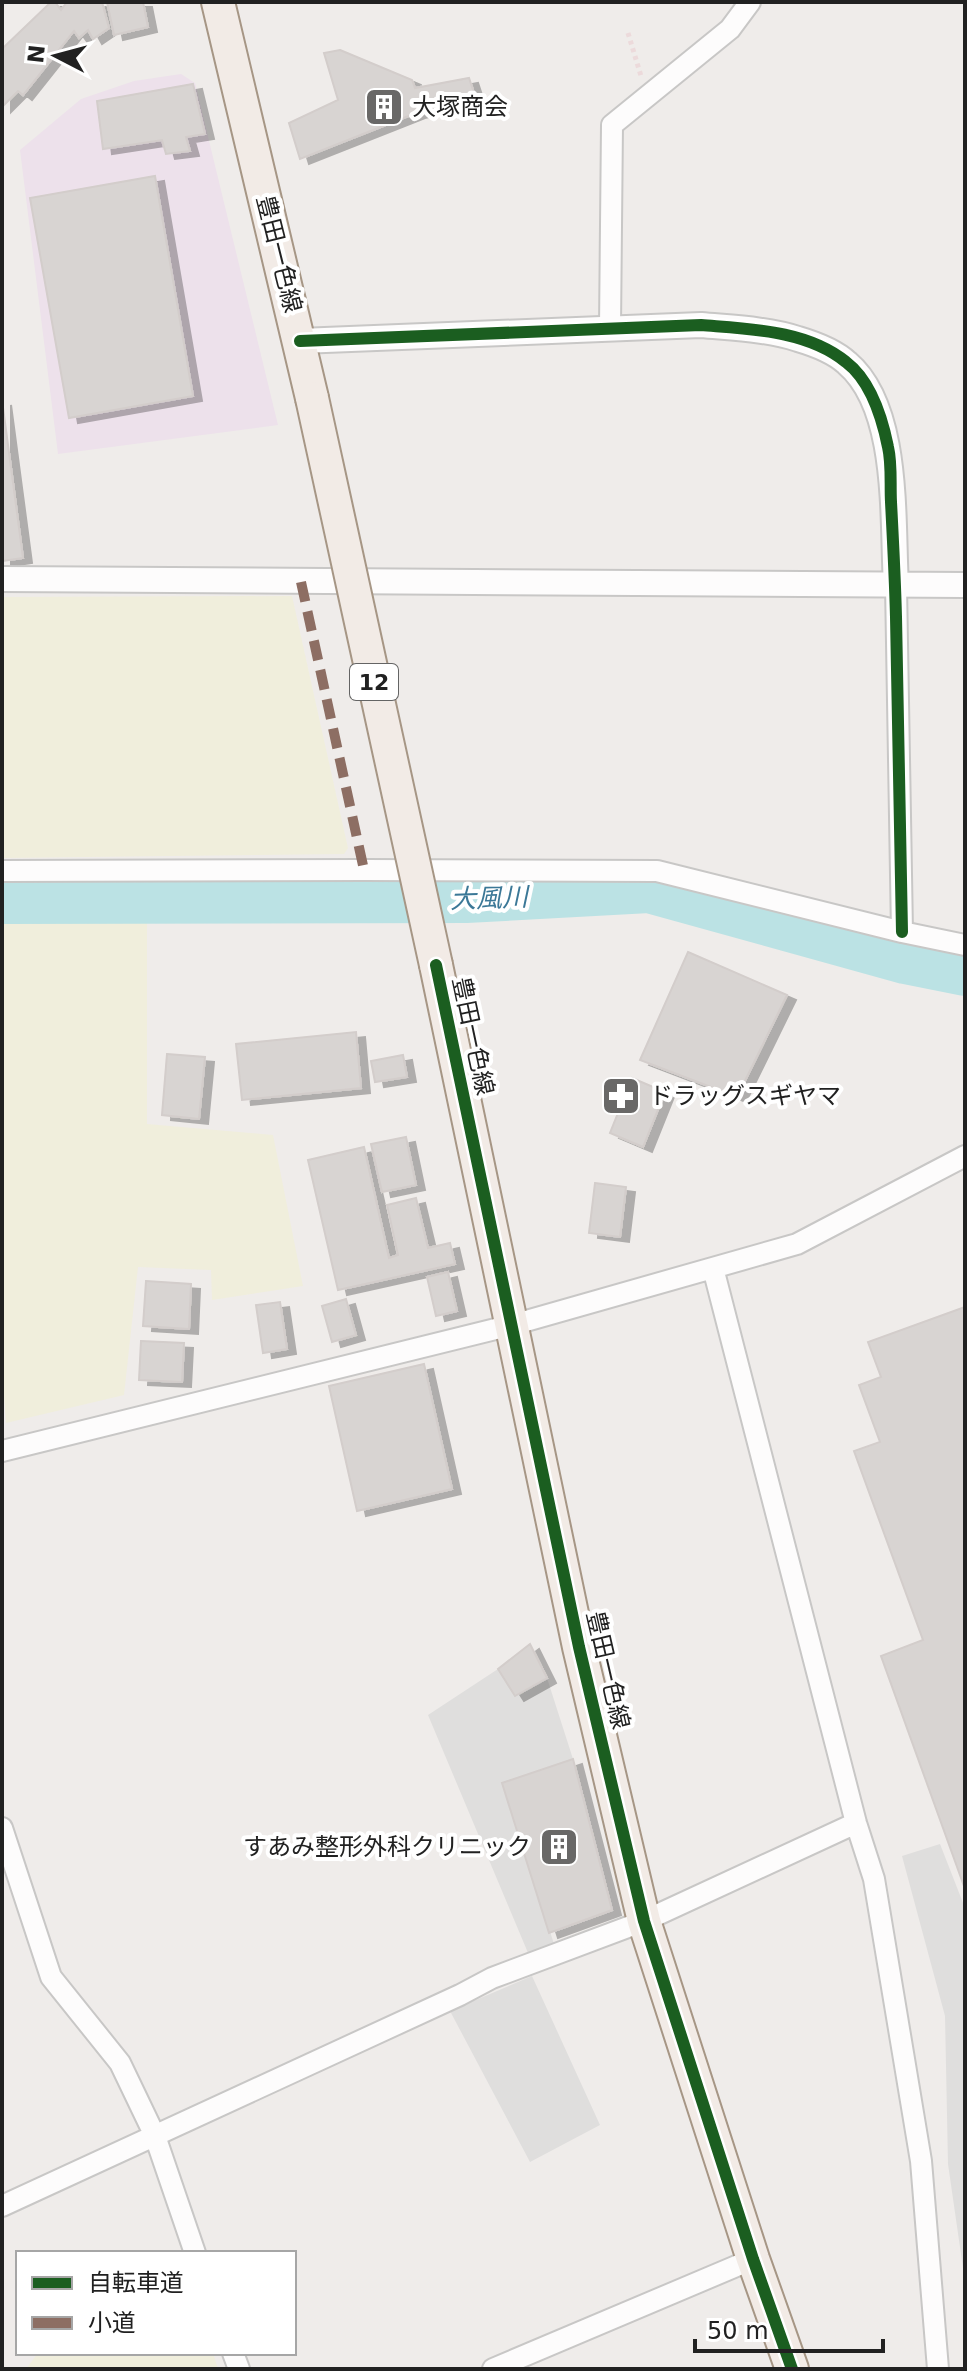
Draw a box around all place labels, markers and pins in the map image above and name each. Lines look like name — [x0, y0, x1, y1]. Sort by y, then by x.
building icon: 大塚商会 — [363, 86, 405, 128]
place label: 大塚商会 — [412, 93, 508, 121]
pharmacy icon: ドラッグスギヤマ — [600, 1075, 642, 1117]
place label: ドラッグスギヤマ — [649, 1082, 841, 1110]
building icon: すあみ整形外科クリニック — [538, 1826, 580, 1868]
place label: すあみ整形外科クリニック — [243, 1833, 531, 1861]

